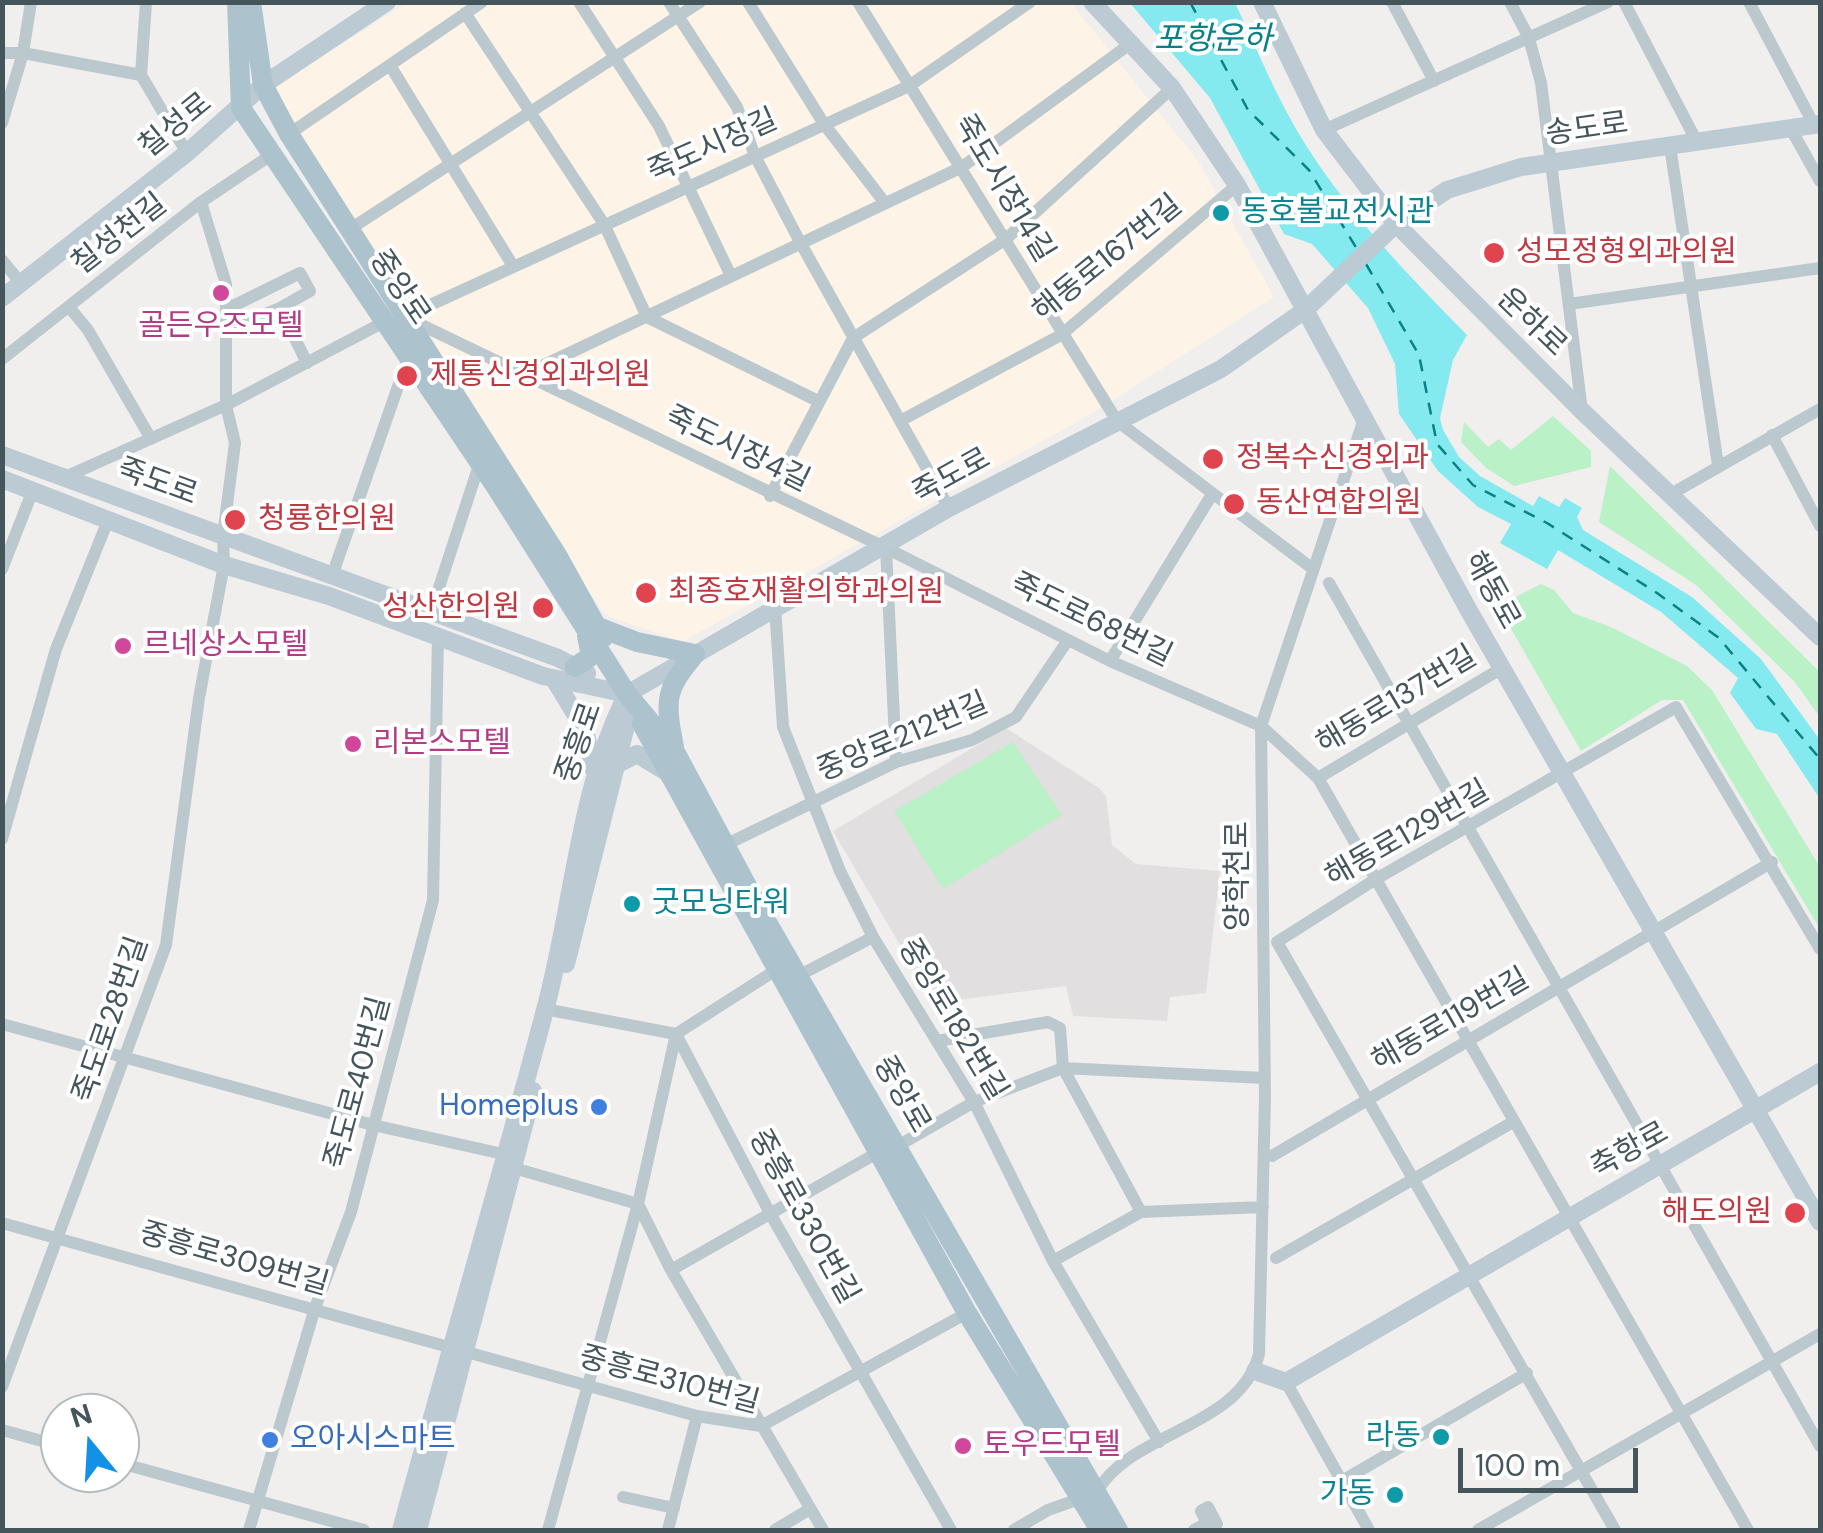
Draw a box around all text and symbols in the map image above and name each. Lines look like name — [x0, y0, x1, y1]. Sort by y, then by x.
water label: 포항운하 — [1154, 22, 1272, 60]
street label: 칠성로 — [132, 86, 220, 166]
street label: 죽도시장길 — [643, 102, 783, 192]
street label: 송도로 — [1543, 106, 1631, 154]
street label: 죽도시장14길 — [945, 109, 1061, 269]
street label: 칠성천길 — [65, 187, 175, 283]
street label: 해동로167번길 — [1026, 188, 1190, 330]
place label: 동호불교전시관 — [1241, 195, 1434, 231]
marker: 동호불교전시관 — [1210, 202, 1232, 224]
place label: 성모정형외과의원 — [1516, 235, 1737, 271]
marker: 성모정형외과의원 — [1481, 240, 1507, 266]
street label: 중앙로 — [361, 244, 437, 332]
street label: 운하로 — [1489, 281, 1573, 365]
marker: 골든우즈모텔 — [210, 282, 232, 304]
place label: 골든우즈모텔 — [138, 309, 304, 345]
place label: 제통신경외과의원 — [430, 358, 651, 394]
marker: 제통신경외과의원 — [394, 363, 420, 389]
street label: 죽도시장4길 — [659, 400, 815, 500]
street label: 죽도로 — [907, 441, 997, 513]
place label: 정복수신경외과 — [1236, 441, 1429, 477]
marker: 정복수신경외과 — [1200, 446, 1226, 472]
street label: 죽도로 — [112, 452, 202, 514]
place label: 동산연합의원 — [1256, 486, 1422, 522]
marker: 동산연합의원 — [1221, 491, 1247, 517]
place label: 청룡한의원 — [258, 502, 396, 538]
marker: 청룡한의원 — [222, 507, 248, 533]
street label: 해동로 — [1455, 546, 1527, 636]
street label: 죽도로68번길 — [1004, 566, 1178, 676]
place label: 최종호재활의학과의원 — [668, 575, 944, 611]
marker: 최종호재활의학과의원 — [633, 580, 659, 606]
place label: 성산한의원 — [382, 590, 520, 626]
marker: 성산한의원 — [530, 595, 556, 621]
place label: 르네상스모텔 — [143, 628, 309, 664]
marker: 르네상스모텔 — [112, 635, 134, 657]
street label: 해동로137번길 — [1310, 639, 1484, 763]
street label: 중앙로212번길 — [812, 686, 994, 790]
street label: 중흥로 — [550, 698, 610, 788]
place label: 리본스모텔 — [373, 726, 511, 762]
marker: 리본스모텔 — [342, 733, 364, 755]
street label: 해동로129번길 — [1320, 774, 1496, 896]
street label: 양학천로 — [1221, 821, 1257, 931]
place label: 굿모닝타워 — [652, 886, 790, 922]
marker: 굿모닝타워 — [621, 893, 643, 915]
street label: 죽도로28번길 — [67, 932, 157, 1108]
street label: 중앙로182번길 — [890, 933, 1014, 1107]
street label: 해동로119번길 — [1366, 962, 1536, 1080]
street label: 죽도로40번길 — [319, 993, 399, 1173]
street label: 중앙로 — [865, 1050, 937, 1140]
place label: Homeplus — [439, 1089, 579, 1125]
marker: Homeplus — [588, 1096, 610, 1118]
street label: 축항로 — [1585, 1115, 1675, 1187]
street label: 중흥로330번길 — [740, 1123, 866, 1311]
place label: 해도의원 — [1662, 1195, 1772, 1231]
marker: 해도의원 — [1782, 1200, 1808, 1226]
street label: 중흥로309번길 — [135, 1216, 333, 1304]
street label: 중흥로310번길 — [575, 1340, 763, 1422]
north arrow — [40, 1393, 140, 1493]
text: N — [66, 1395, 97, 1437]
place label: 라동 — [1366, 1419, 1421, 1455]
place label: 오아시스마트 — [290, 1422, 456, 1458]
marker: 라동 — [1430, 1426, 1452, 1448]
place label: 토우드모텔 — [983, 1428, 1121, 1464]
scale bar — [1463, 1428, 1643, 1490]
marker: 오아시스마트 — [259, 1429, 281, 1451]
marker: 토우드모텔 — [952, 1435, 974, 1457]
text: 100 m — [1475, 1446, 1560, 1485]
place label: 가동 — [1320, 1477, 1375, 1513]
marker: 가동 — [1384, 1484, 1406, 1506]

